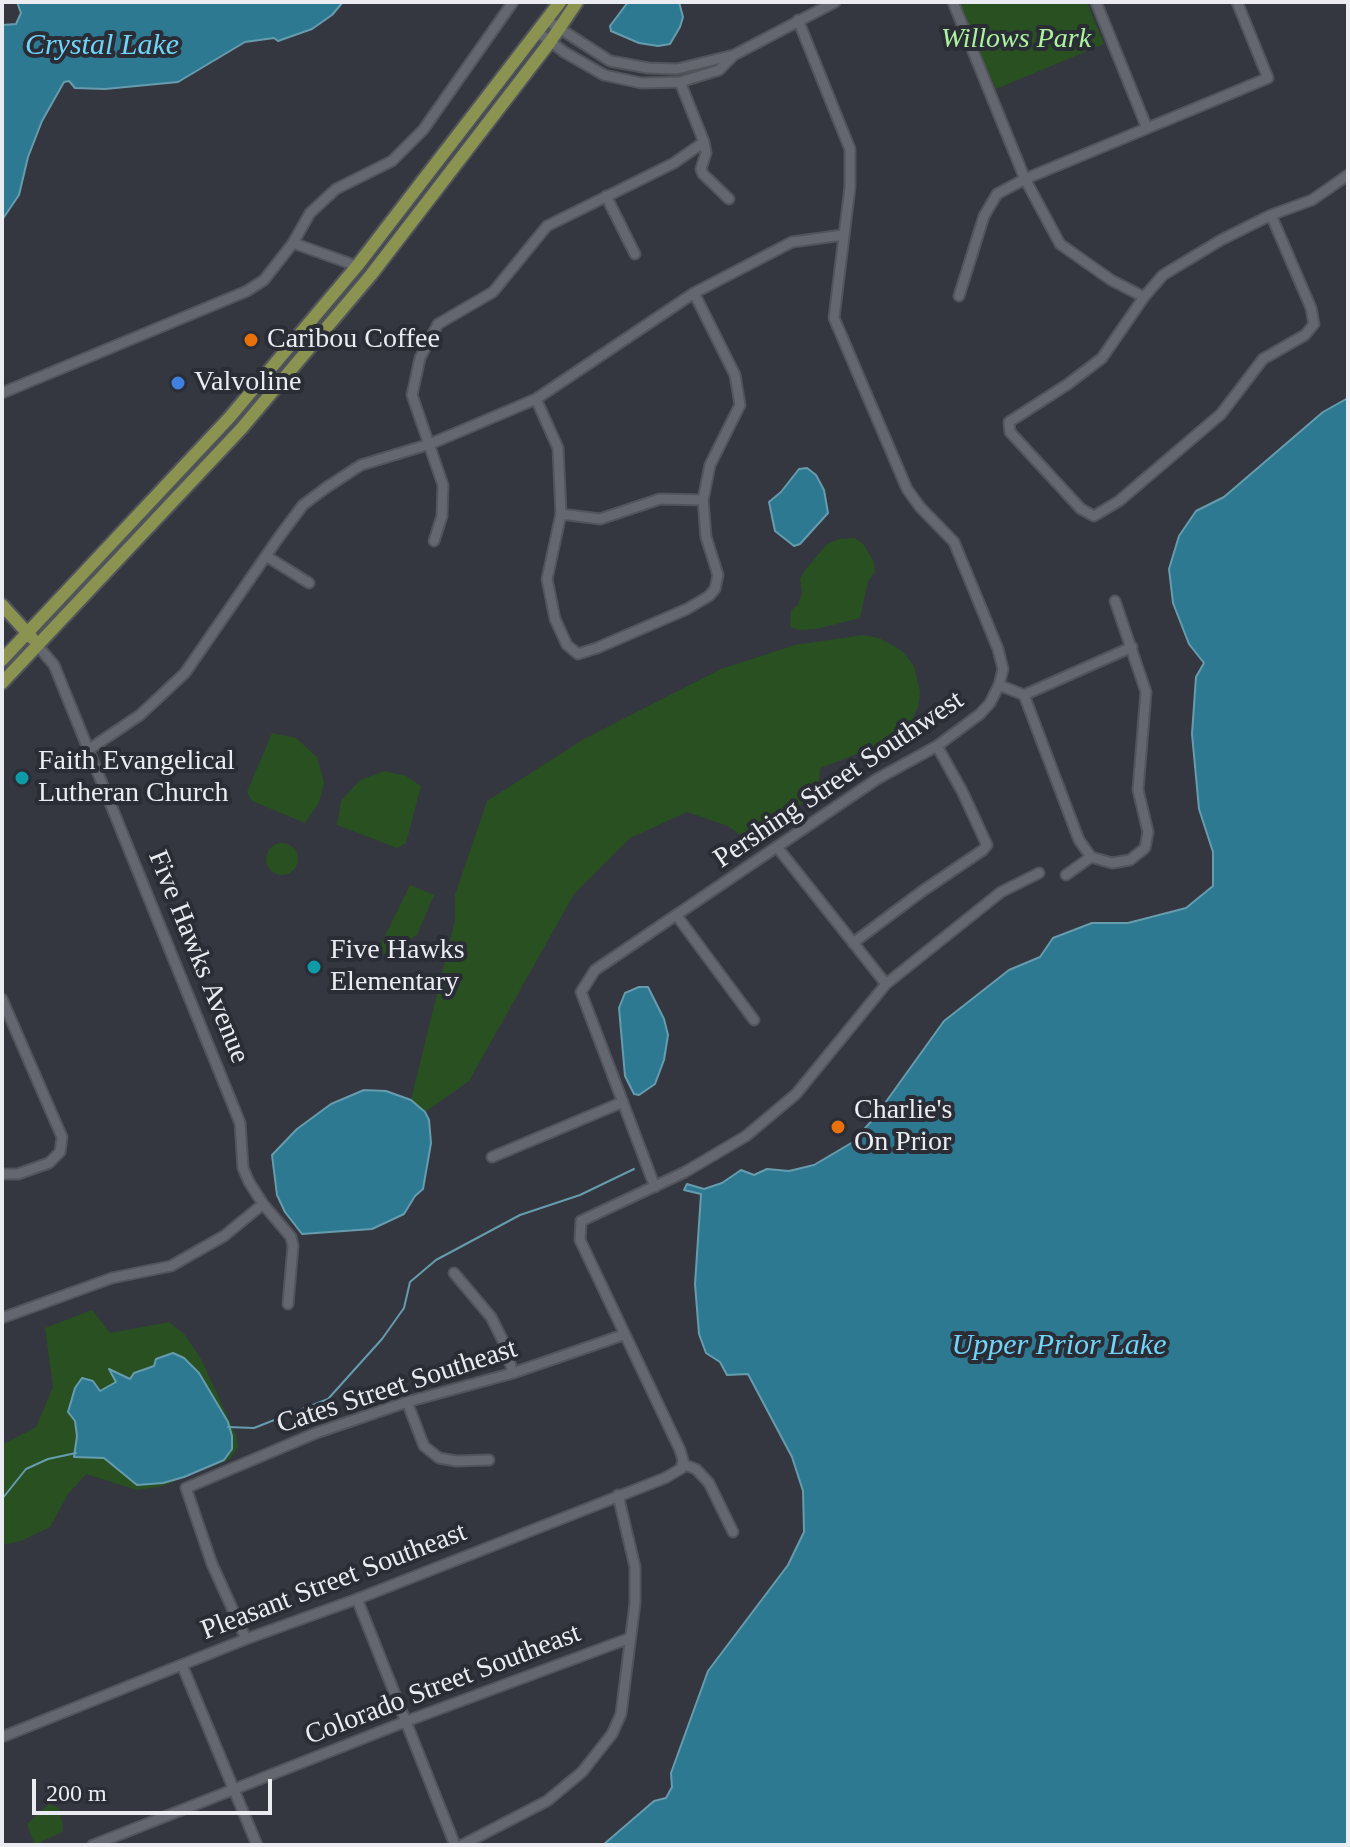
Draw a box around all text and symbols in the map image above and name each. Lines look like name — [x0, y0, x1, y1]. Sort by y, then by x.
park label: Willows Park — [941, 23, 1091, 57]
water label: Crystal Lake — [25, 28, 179, 64]
place label: Caribou Coffee — [267, 323, 440, 357]
marker: Caribou Coffee — [242, 331, 260, 349]
place label: Valvoline — [194, 366, 301, 400]
marker: Valvoline — [169, 374, 187, 392]
street label: Pershing Street Southwest — [708, 684, 970, 876]
place label: Faith Evangelical Lutheran Church — [38, 745, 235, 811]
marker: Faith Evangelical Lutheran Church — [13, 769, 31, 787]
street label: Five Hawks Avenue — [140, 846, 256, 1068]
place label: Five Hawks Elementary — [330, 934, 465, 1000]
marker: Five Hawks Elementary — [305, 958, 323, 976]
place label: Charlie's On Prior — [854, 1094, 952, 1160]
marker: Charlie's On Prior — [829, 1118, 847, 1136]
water label: Upper Prior Lake — [952, 1328, 1166, 1364]
street label: Cates Street Southeast — [273, 1332, 521, 1442]
street label: Pleasant Street Southeast — [197, 1516, 471, 1648]
street label: Colorado Street Southeast — [300, 1617, 586, 1753]
scale bar — [36, 1763, 276, 1813]
text: 200 m — [46, 1780, 107, 1806]

